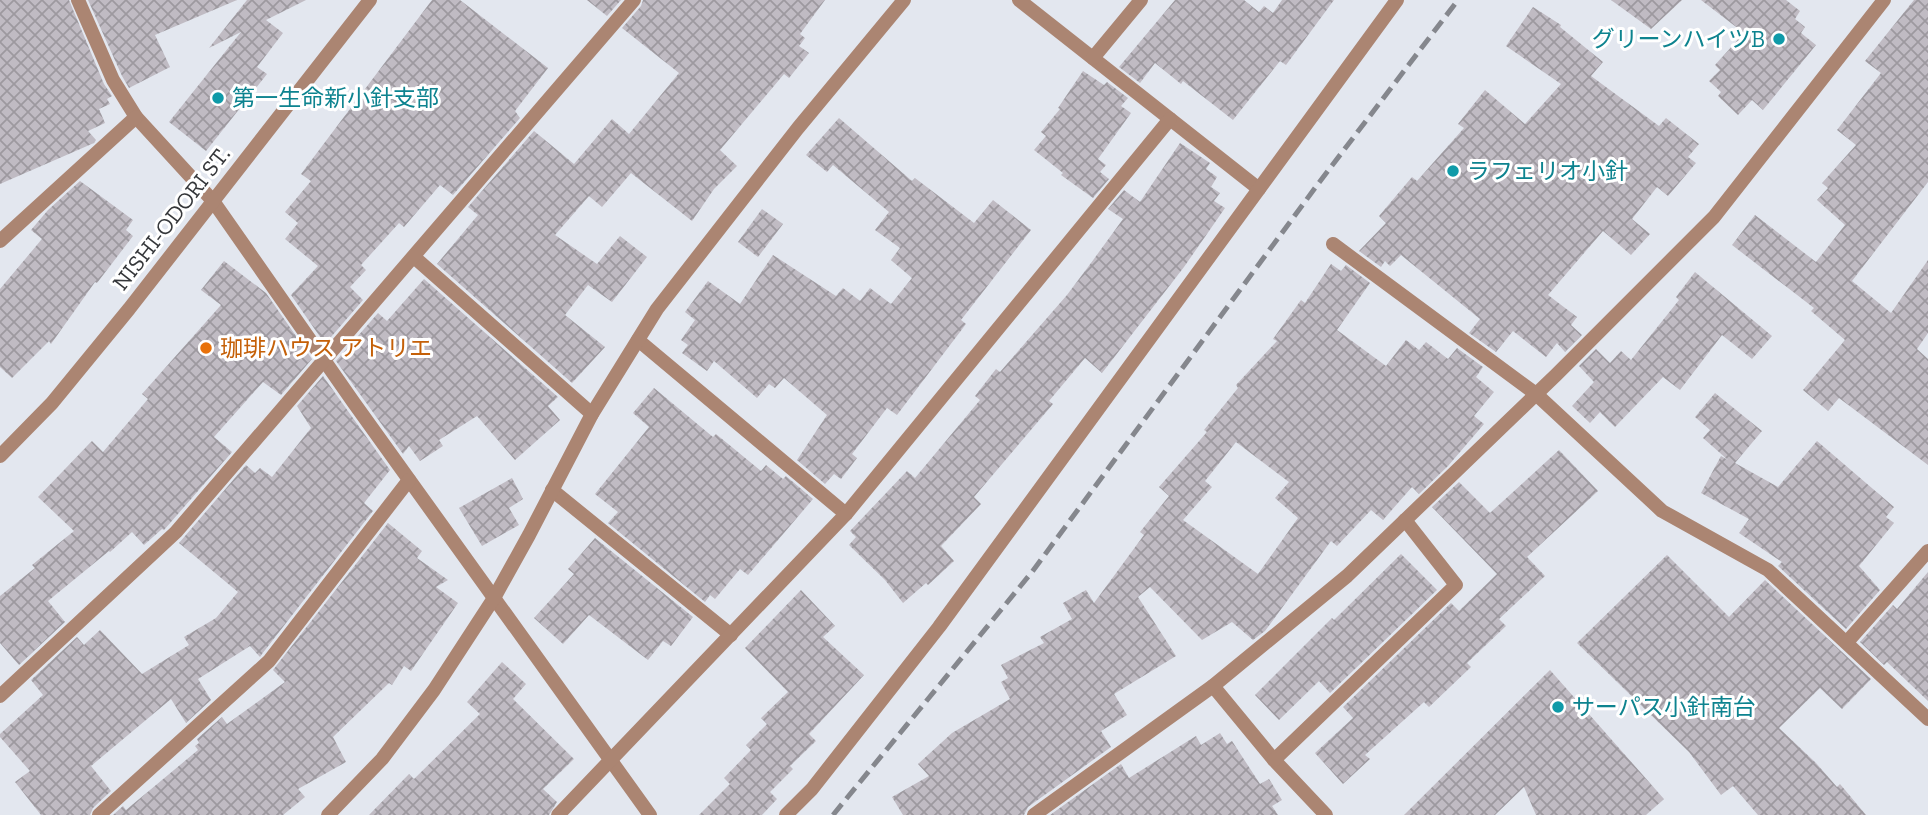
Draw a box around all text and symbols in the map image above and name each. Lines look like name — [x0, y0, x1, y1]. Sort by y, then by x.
place label: グリーンハイツB — [1592, 25, 1765, 53]
marker: グリーンハイツB — [1771, 31, 1787, 47]
place label: 第一生命新小針支部 — [232, 84, 439, 112]
marker: 第一生命新小針支部 — [210, 90, 226, 106]
street label: NISHI-ODORI ST. — [106, 140, 236, 296]
place label: ラフェリオ小針 — [1467, 157, 1628, 185]
marker: ラフェリオ小針 — [1445, 163, 1461, 179]
place label: 珈琲ハウス アトリエ — [220, 334, 432, 362]
marker: 珈琲ハウス アトリエ — [198, 340, 214, 356]
place label: サーパス小針南台 — [1572, 693, 1756, 721]
marker: サーパス小針南台 — [1550, 699, 1566, 715]

